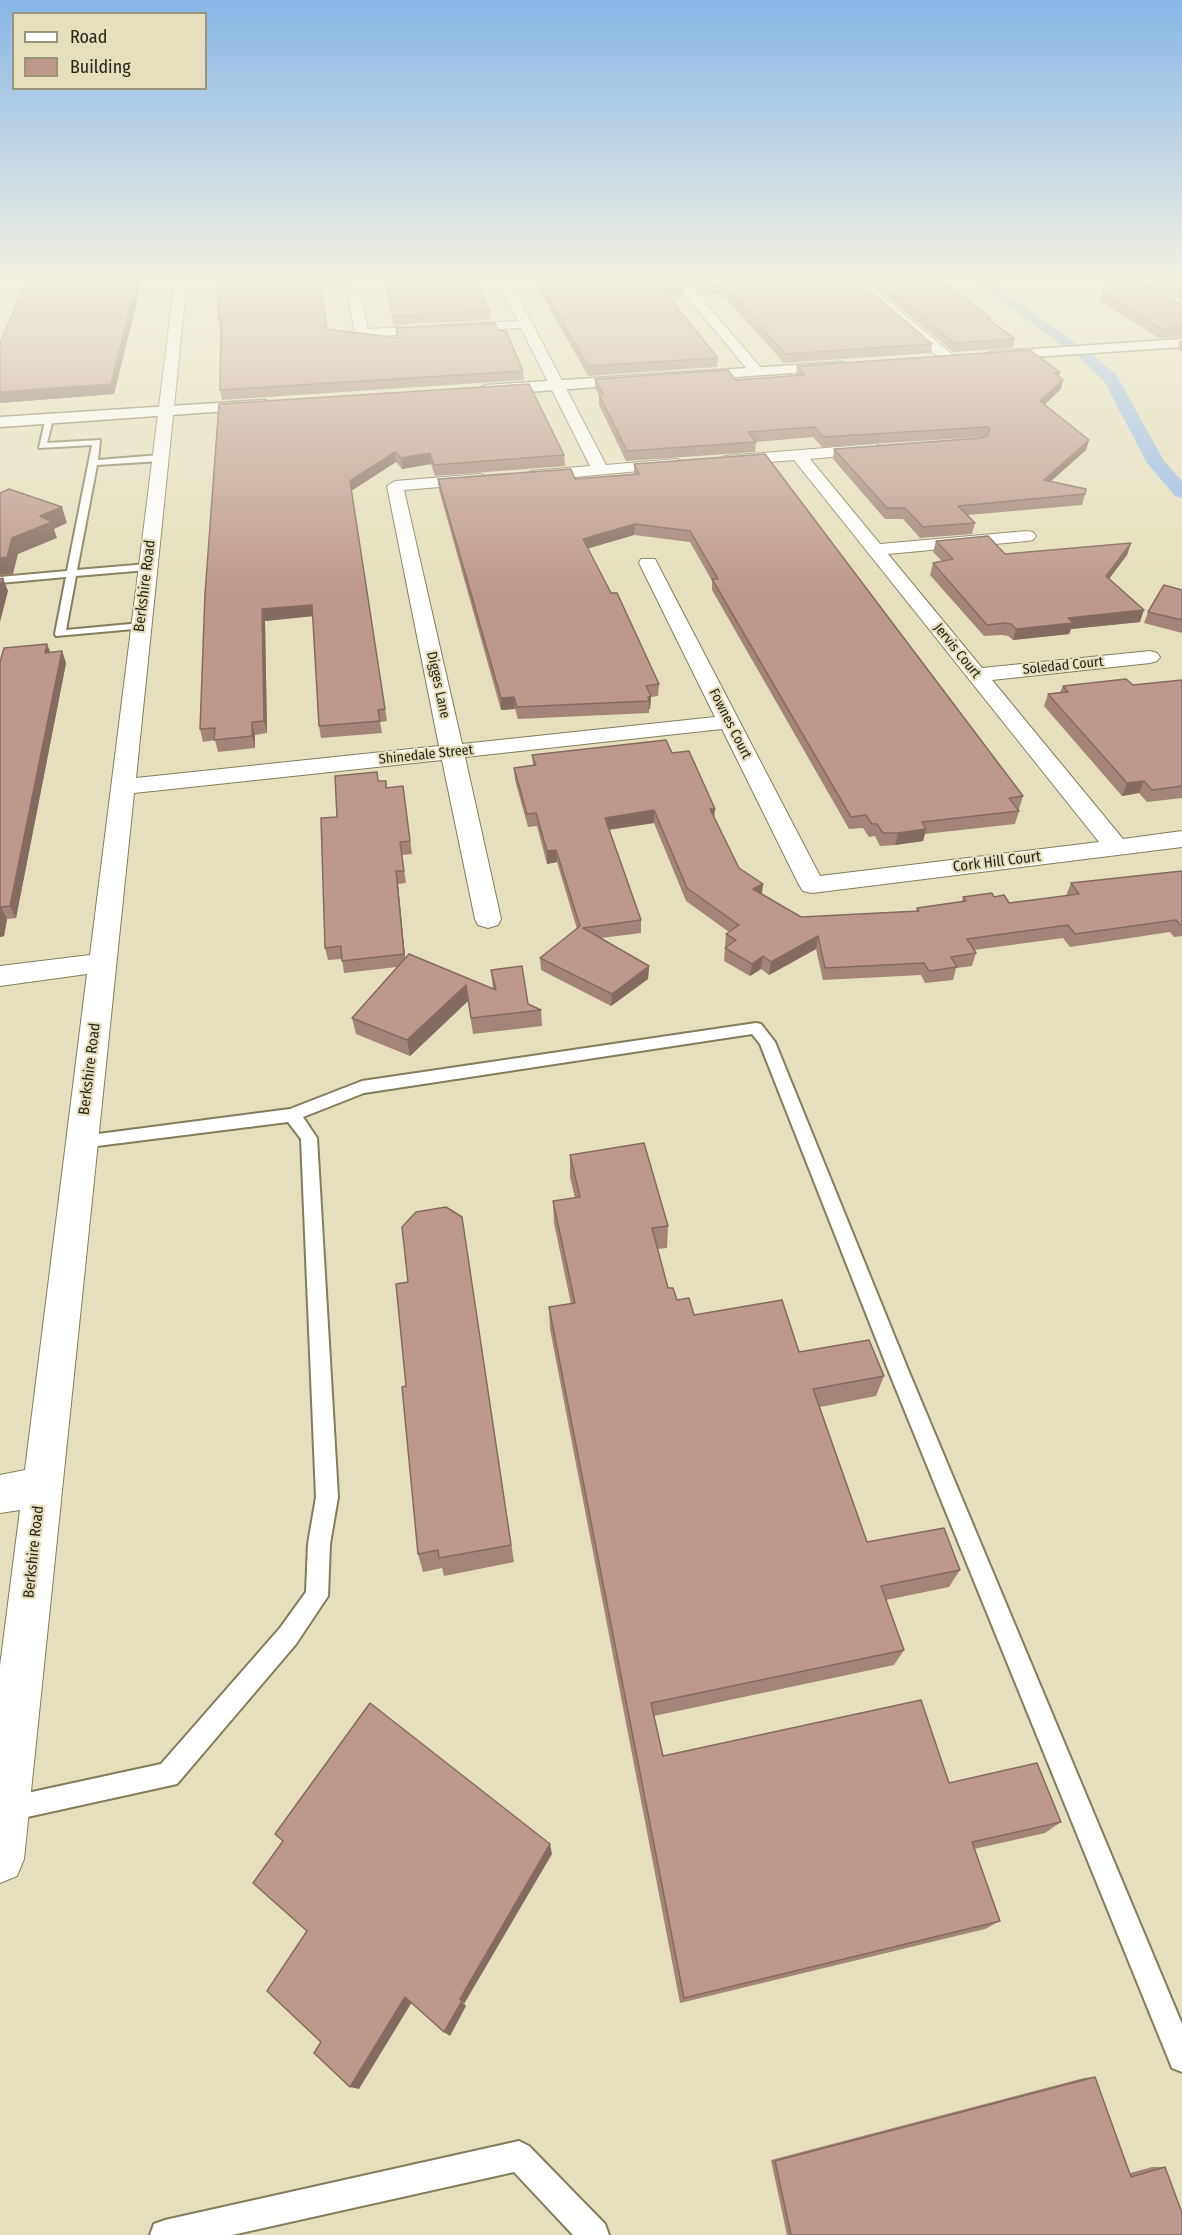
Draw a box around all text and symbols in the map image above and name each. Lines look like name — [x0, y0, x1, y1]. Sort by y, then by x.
legend — [12, 12, 207, 90]
text: Road — [70, 26, 107, 48]
text: Building — [70, 56, 131, 78]
street label: Berkshire Road — [130, 539, 160, 633]
street label: Jervis Court — [930, 620, 984, 682]
street label: Digges Lane — [423, 650, 453, 720]
street label: Soledad Court — [1022, 653, 1104, 679]
street label: Fownes Court — [705, 686, 755, 762]
street label: Shinedale Street — [378, 742, 474, 768]
street label: Cork Hill Court — [952, 848, 1042, 876]
street label: Berkshire Road — [75, 1022, 105, 1116]
street label: Berkshire Road — [20, 1505, 48, 1599]

